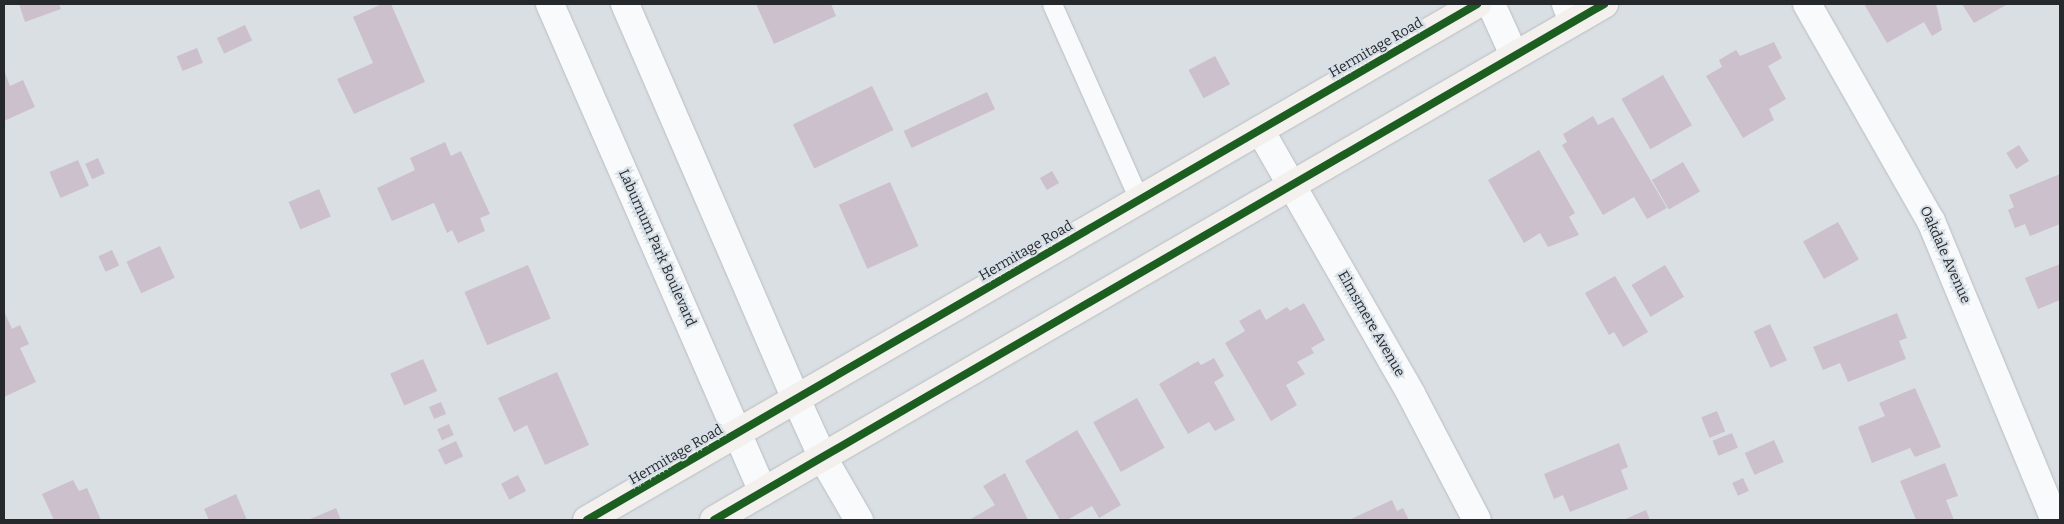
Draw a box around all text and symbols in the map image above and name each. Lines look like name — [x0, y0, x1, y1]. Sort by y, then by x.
street label: Hermitage Road — [1326, 14, 1426, 82]
street label: Laburnum Park Boulevard — [615, 167, 699, 329]
street label: Oakdale Avenue — [1916, 204, 1974, 306]
street label: Hermitage Road — [976, 217, 1076, 285]
street label: Elmsmere Avenue — [1334, 268, 1408, 380]
street label: Hermitage Road — [626, 421, 726, 489]

